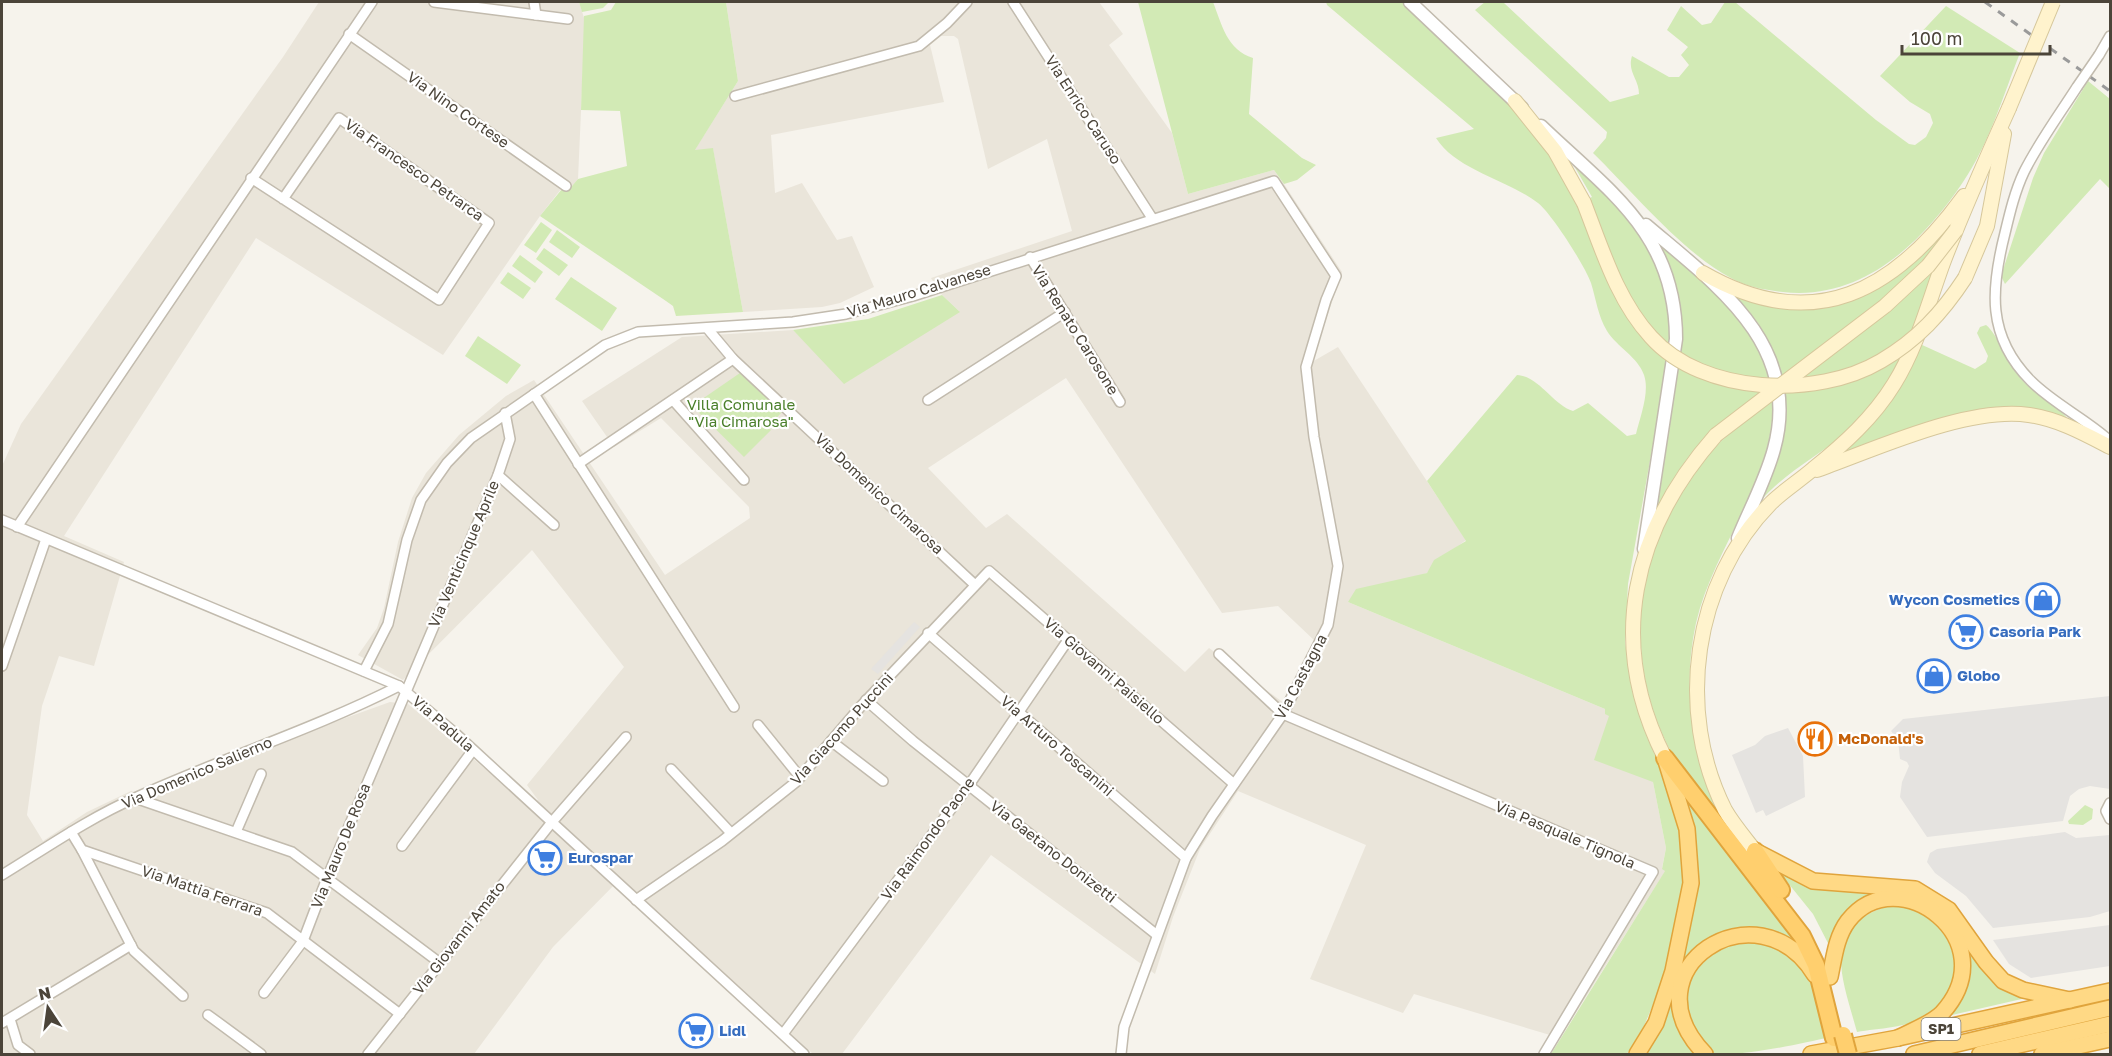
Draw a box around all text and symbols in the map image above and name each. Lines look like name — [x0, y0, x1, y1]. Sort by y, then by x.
scale bar — [1902, 18, 2050, 56]
text: 100 m — [1911, 27, 1962, 49]
street label: Via Enrico Caruso — [1042, 52, 1126, 167]
street label: Via Nino Cortese — [404, 67, 513, 151]
street label: Via Francesco Petrarca — [342, 114, 487, 224]
street label: Via Mauro Calvanese — [845, 260, 993, 320]
street label: Via Renato Carosone — [1029, 261, 1123, 398]
park label: Villa Comunale "Via Cimarosa" — [687, 395, 796, 430]
street label: Via Domenico Cimarosa — [812, 429, 948, 557]
street label: Via Venticinque Aprile — [424, 477, 502, 630]
shop icon: Wycon Cosmetics — [2025, 582, 2061, 618]
place label: Wycon Cosmetics — [1889, 590, 2020, 608]
street label: Via Giovanni Paisiello — [1041, 613, 1168, 727]
supermarket icon: Casoria Park — [1948, 614, 1984, 650]
place label: Casoria Park — [1989, 622, 2082, 640]
street label: Via Castagna — [1270, 631, 1330, 722]
shop icon: Globo — [1916, 658, 1952, 694]
place label: Globo — [1957, 666, 2000, 684]
street label: Via Giacomo Puccini — [786, 668, 896, 788]
street label: Via Arturo Toscanini — [997, 691, 1118, 799]
street label: Via Padula — [409, 692, 478, 755]
restaurant icon: McDonald's — [1797, 721, 1833, 757]
place label: McDonald's — [1838, 729, 1924, 747]
street label: Via Domenico Salierno — [119, 732, 275, 812]
street label: Via Raimondo Paone — [877, 773, 978, 903]
street label: Via Mauro De Rosa — [307, 780, 373, 911]
street label: Via Gaetano Donizetti — [987, 796, 1120, 906]
street label: Via Pasquale Tignola — [1493, 796, 1638, 872]
supermarket icon: Eurospar — [527, 840, 563, 876]
place label: Eurospar — [568, 848, 633, 866]
street label: Via Mattia Ferrara — [139, 861, 265, 919]
street label: Via Giovanni Amato — [408, 877, 508, 998]
north arrow — [18, 978, 78, 1038]
text: N — [36, 982, 53, 1004]
supermarket icon: Lidl — [678, 1013, 714, 1049]
road number: SP1 — [1922, 1018, 1960, 1040]
place label: Lidl — [719, 1021, 746, 1039]

